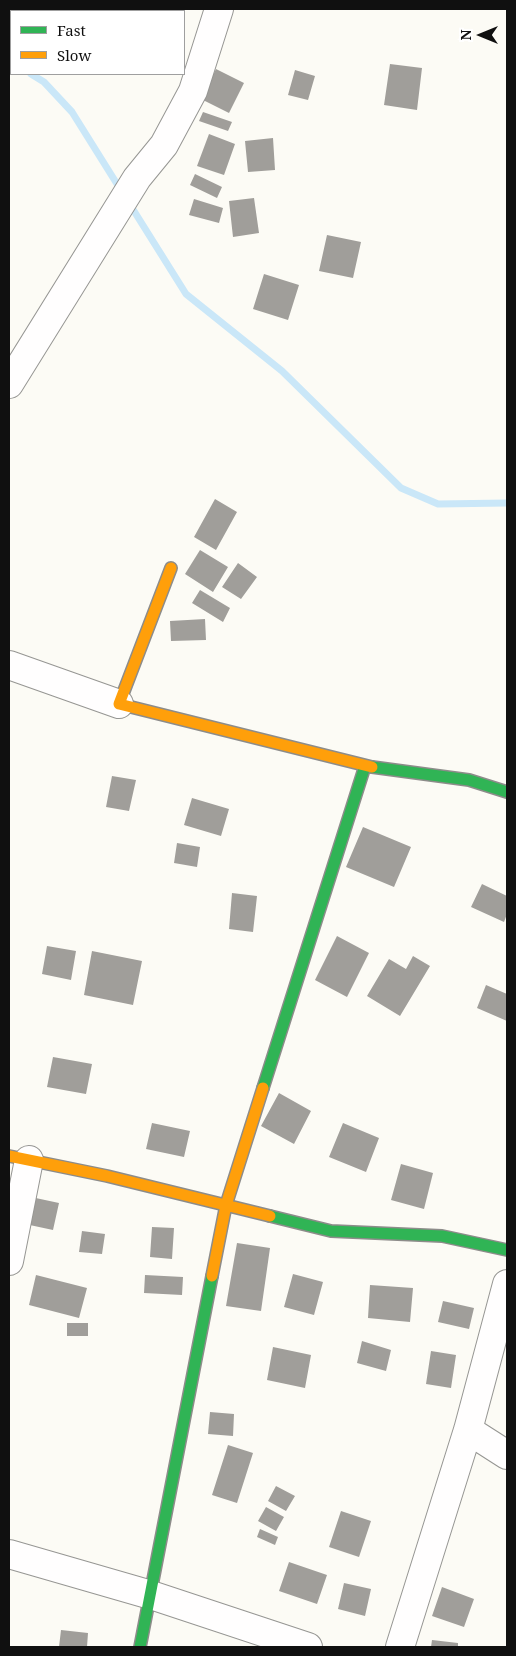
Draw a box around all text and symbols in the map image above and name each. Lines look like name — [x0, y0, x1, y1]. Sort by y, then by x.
legend — [10, 10, 185, 75]
north arrow — [456, 10, 506, 60]
text: Fast — [57, 20, 86, 40]
text: N — [456, 29, 475, 41]
text: Slow — [57, 45, 91, 65]

